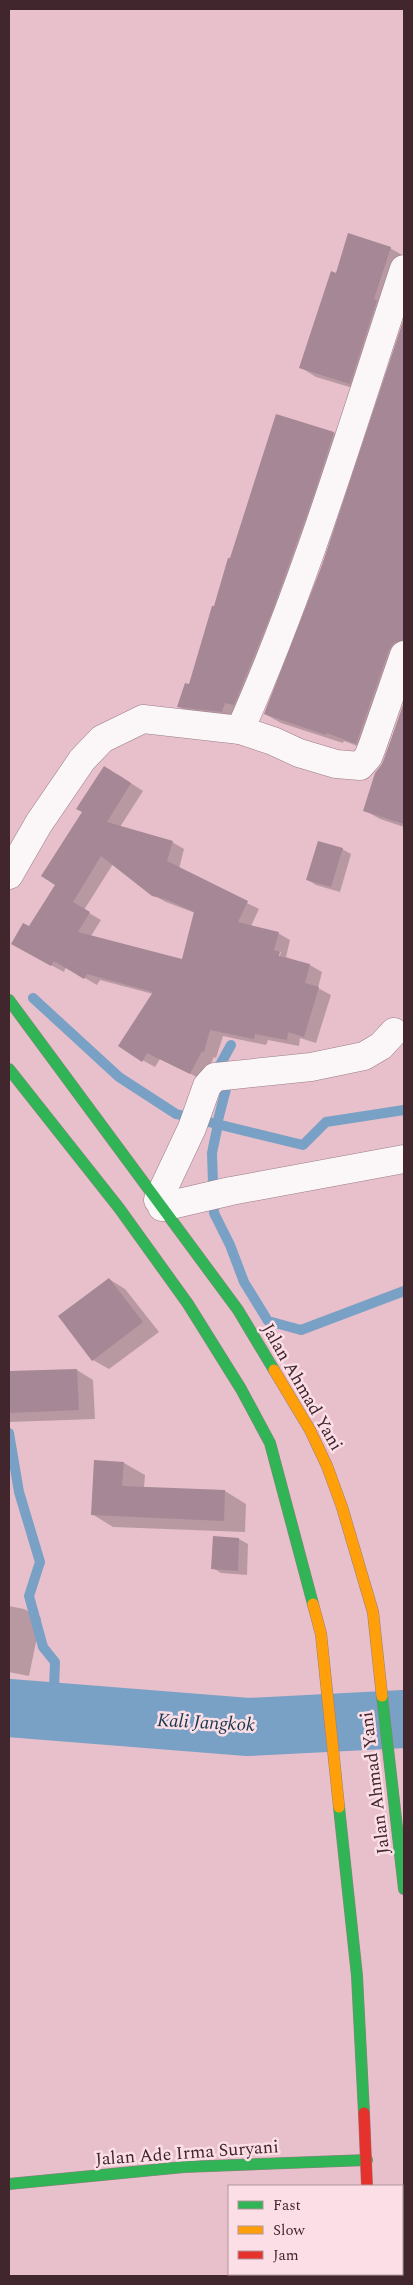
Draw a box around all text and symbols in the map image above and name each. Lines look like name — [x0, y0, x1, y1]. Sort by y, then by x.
street label: Jalan Ahmad Yani — [254, 1318, 350, 1456]
water label: Kali Jangkok — [156, 1706, 256, 1740]
street label: Jalan Ahmad Yani — [353, 1710, 397, 1856]
street label: Jalan Ade Irma Suryani — [94, 2133, 280, 2173]
legend — [228, 2185, 403, 2275]
text: Fast — [273, 2194, 301, 2217]
text: Slow — [273, 2219, 305, 2242]
text: Jam — [273, 2244, 299, 2267]

